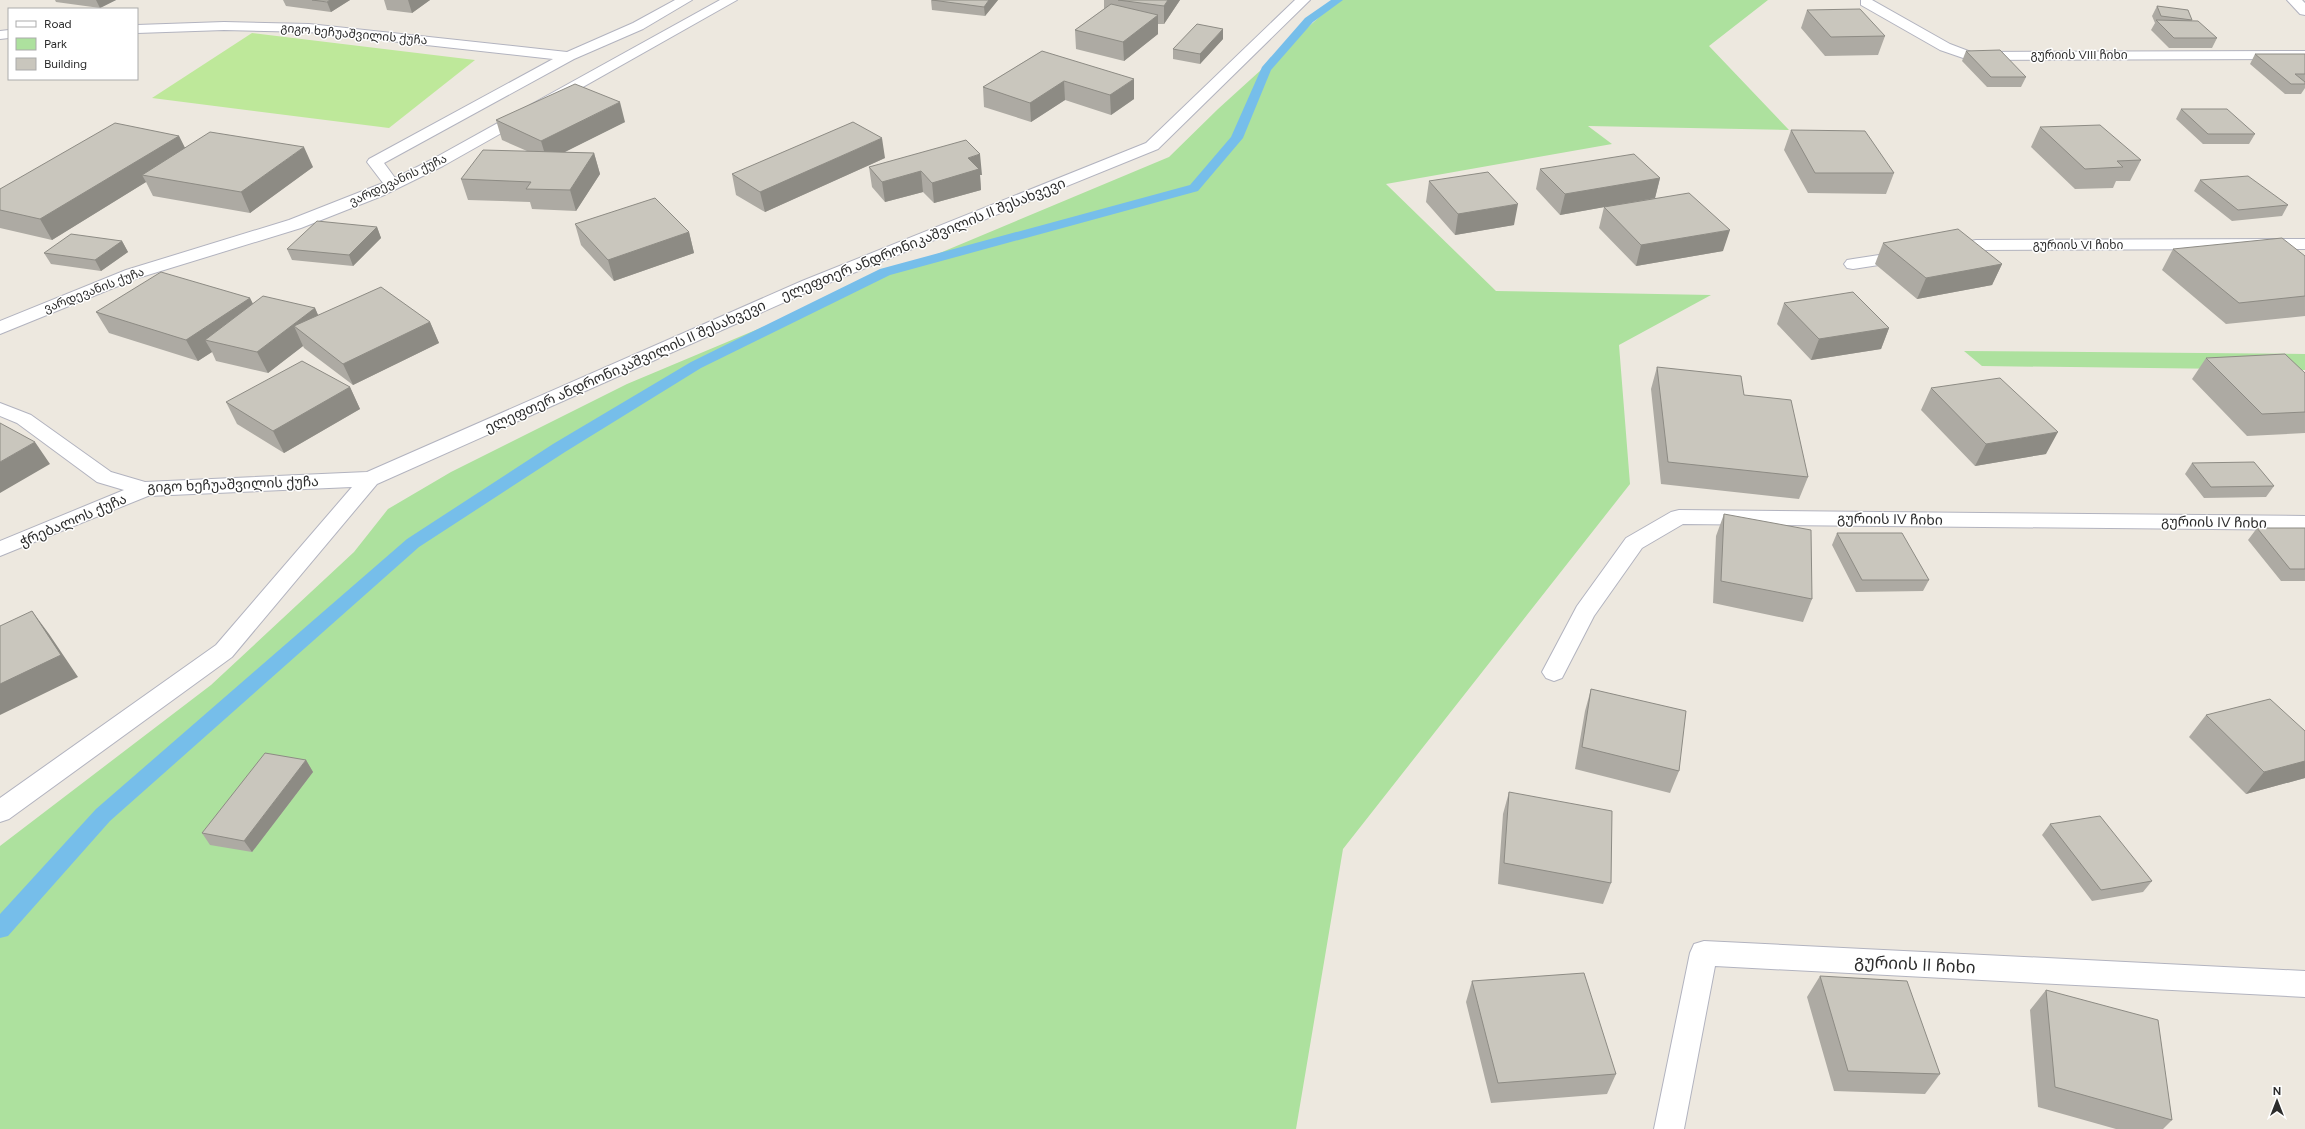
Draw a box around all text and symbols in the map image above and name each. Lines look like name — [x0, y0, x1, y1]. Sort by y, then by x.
legend — [8, 8, 138, 80]
text: Road — [44, 17, 72, 31]
street label: გიგო ხეჩუაშვილის ქუჩა — [280, 21, 428, 48]
text: Park — [44, 37, 67, 51]
street label: გურიის VIII ჩიხი — [2030, 48, 2128, 62]
text: Building — [44, 57, 87, 71]
street label: ვარდევანის ქუჩა — [347, 151, 450, 210]
street label: ელეფთერ ანდრონიკაშვილის II შესახვევი — [778, 174, 1068, 305]
street label: გურიის VI ჩიხი — [2033, 238, 2123, 252]
street label: ვარდევანის ქუჩა — [42, 264, 146, 316]
street label: ელეფთერ ანდრონიკაშვილის II შესახვევი — [482, 297, 768, 436]
street label: გიგო ხეჩუაშვილის ქუჩა — [147, 473, 319, 496]
street label: ჭრებალოს ქუჩა — [17, 490, 129, 551]
street label: გურიის IV ჩიხი — [1837, 510, 1943, 529]
street label: გურიის IV ჩიხი — [2161, 513, 2267, 532]
street label: გურიის II ჩიხი — [1854, 951, 1976, 977]
north arrow — [2257, 1081, 2297, 1121]
text: N — [2273, 1085, 2281, 1098]

